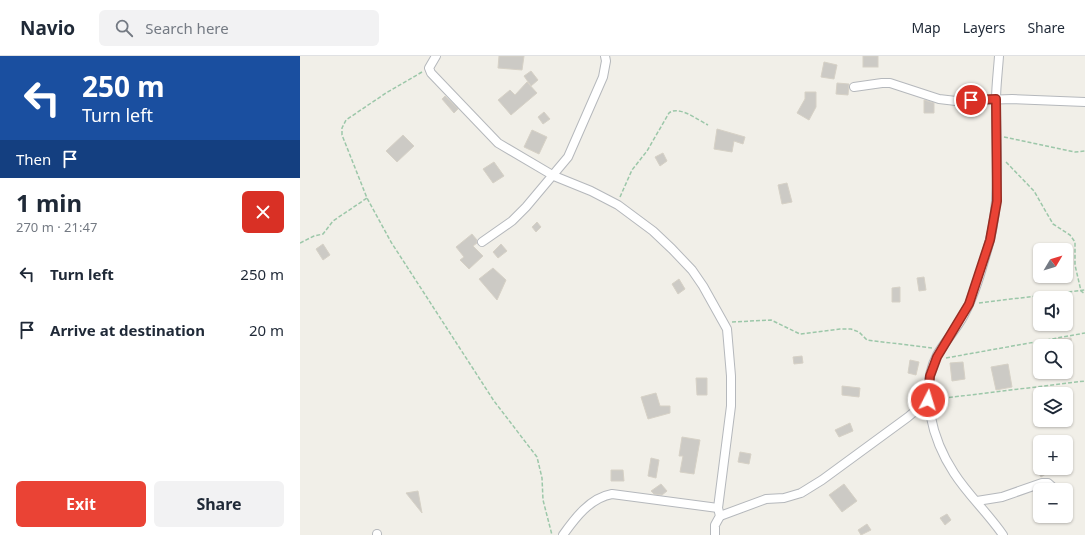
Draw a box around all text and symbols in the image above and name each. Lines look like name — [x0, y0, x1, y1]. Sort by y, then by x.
search box — [99, 10, 379, 46]
text: Navio — [20, 15, 75, 41]
icon: search — [113, 17, 135, 39]
text: Search here — [145, 18, 229, 38]
text: Map — [912, 18, 941, 37]
text: Layers — [963, 18, 1005, 37]
text: Share — [1027, 18, 1065, 37]
text: 250 m — [82, 67, 165, 105]
icon: left — [16, 72, 68, 124]
pin — [954, 83, 988, 117]
icon: arrive — [960, 89, 982, 111]
text: Turn left — [82, 103, 153, 127]
icon: arrive — [59, 148, 81, 170]
text: Then — [16, 149, 51, 169]
text: 1 min — [16, 186, 82, 219]
button: close — [242, 191, 284, 233]
text: 270 m · 21:47 — [16, 218, 97, 236]
north arrow — [1033, 243, 1073, 283]
map controls — [1033, 243, 1073, 523]
icon: left — [16, 263, 38, 285]
text: Turn left — [50, 264, 114, 284]
text: 250 m — [240, 264, 284, 284]
button: sound — [1033, 291, 1073, 331]
icon: arrive — [16, 319, 38, 341]
text: Arrive at destination — [50, 320, 205, 340]
text: 20 m — [249, 320, 284, 340]
button: search — [1033, 339, 1073, 379]
position arrow — [907, 379, 949, 421]
button: layers — [1033, 387, 1073, 427]
button: + — [1033, 435, 1073, 475]
button: Exit — [16, 481, 146, 527]
button: Share — [154, 481, 284, 527]
button: − — [1033, 483, 1073, 523]

